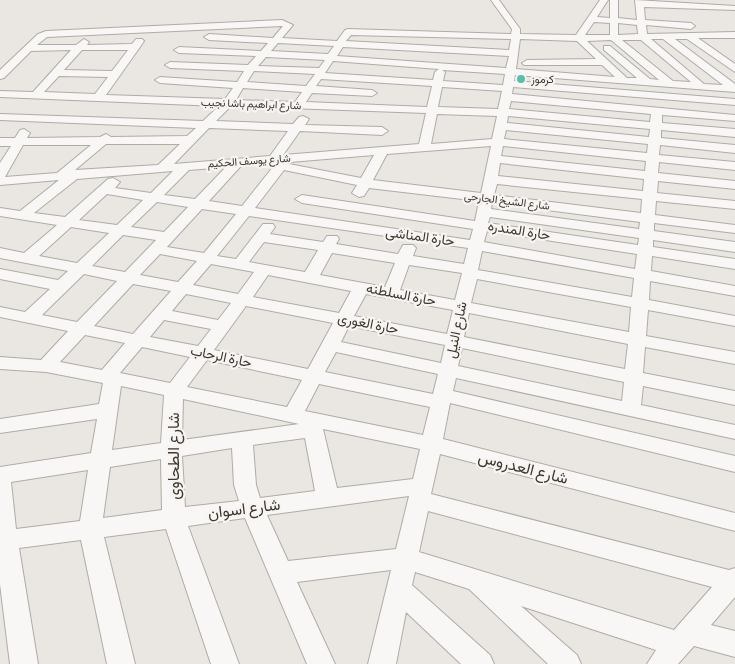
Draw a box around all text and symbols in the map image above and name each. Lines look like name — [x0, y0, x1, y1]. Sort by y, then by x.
marker: كرموز — [515, 73, 527, 85]
place label: كرموز — [530, 74, 554, 86]
street label: شارع ابراهيم باشا نجيب — [200, 97, 302, 113]
street label: شارع يوسف الحكيم — [207, 153, 291, 171]
street label: شارع الشيخ الجارحى — [463, 190, 551, 214]
street label: حارة المندره — [487, 219, 551, 244]
street label: حارة المناشى — [385, 225, 455, 250]
street label: حارة السلطنه — [365, 281, 437, 310]
street label: شارع النيل — [444, 300, 473, 360]
street label: حارة الغورى — [336, 311, 400, 338]
street label: حارة الرحاب — [189, 344, 253, 371]
street label: شارع الطحاوى — [166, 412, 185, 500]
street label: شارع العدروس — [476, 449, 570, 490]
street label: شارع اسوان — [207, 497, 281, 524]

